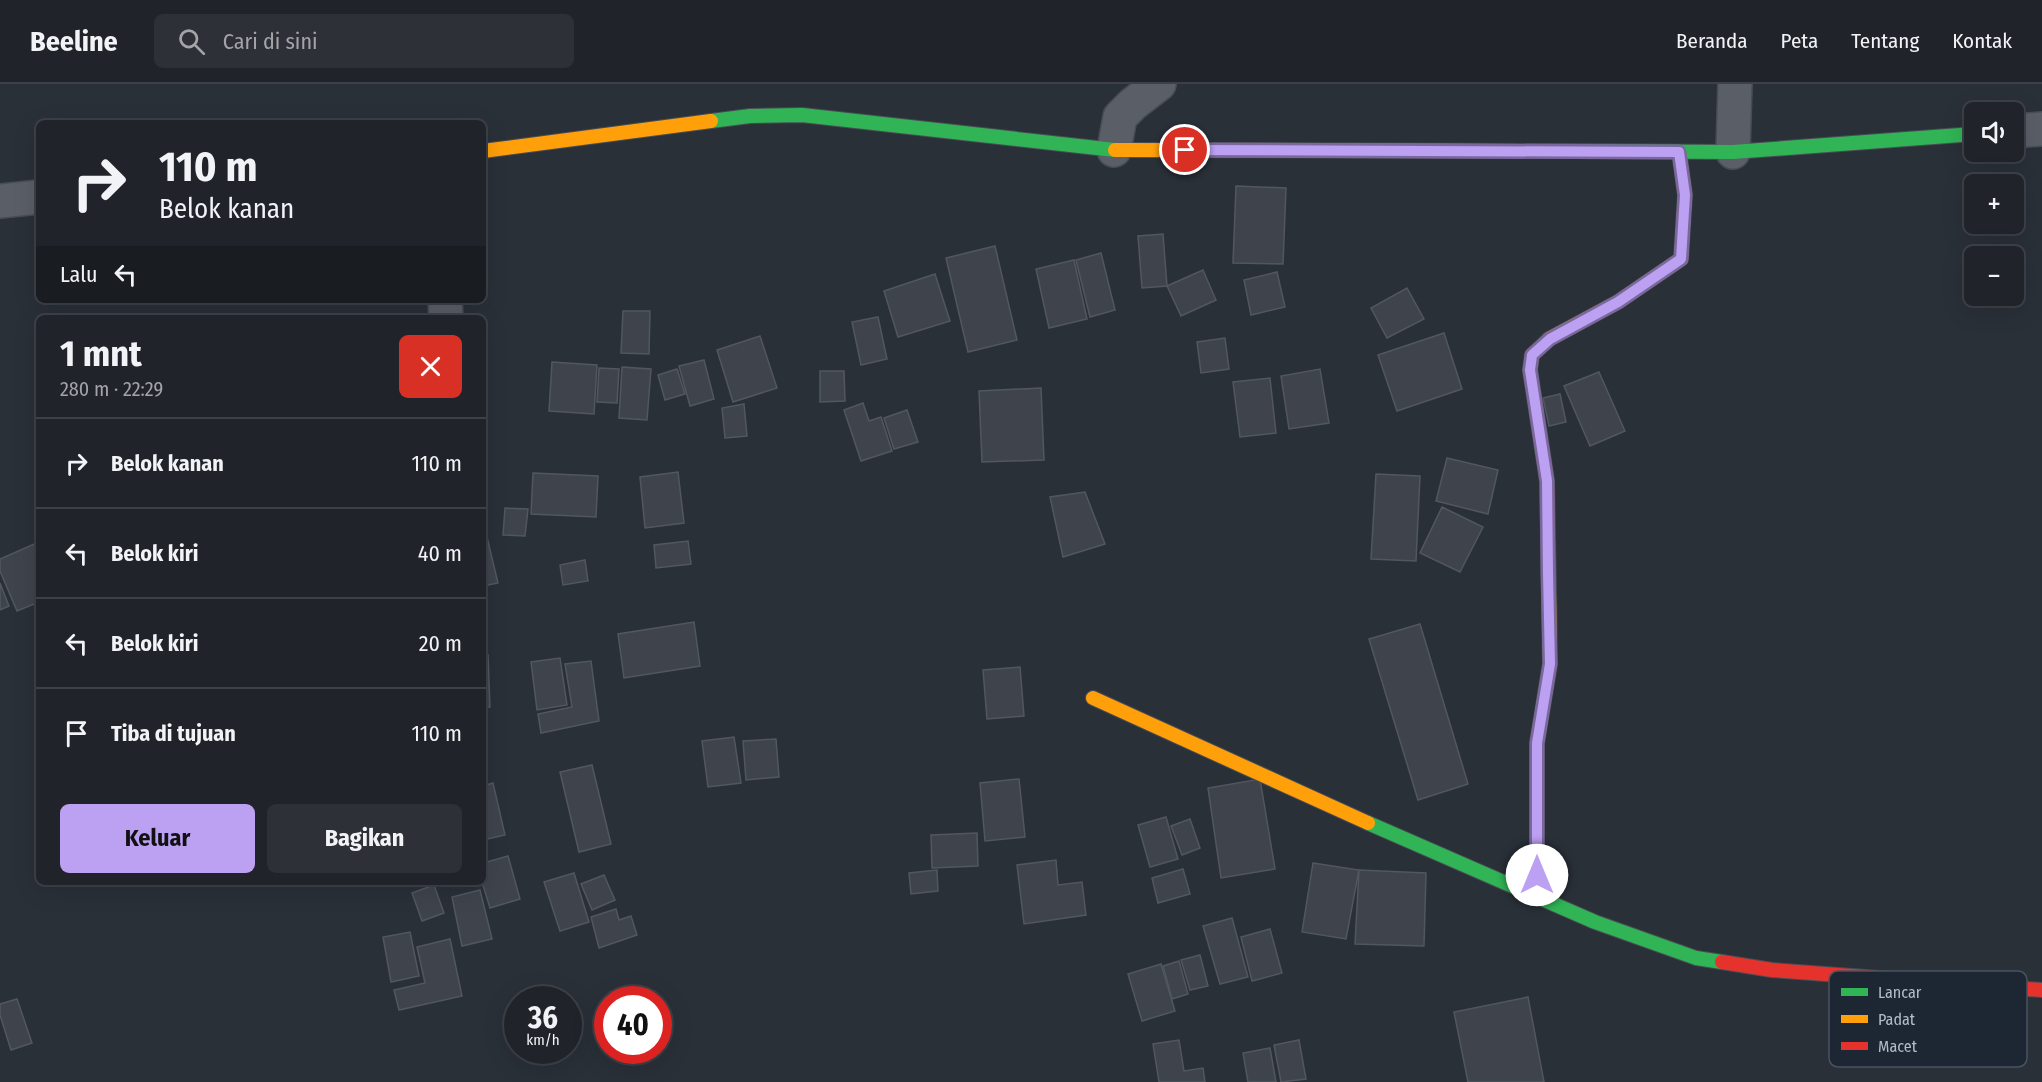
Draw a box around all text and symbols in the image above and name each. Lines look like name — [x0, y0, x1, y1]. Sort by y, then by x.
search box — [154, 14, 574, 68]
text: Beeline — [30, 25, 118, 58]
icon: search — [175, 25, 208, 58]
text: Cari di sini — [223, 28, 318, 55]
text: Beranda — [1676, 28, 1748, 54]
text: Peta — [1781, 28, 1818, 54]
text: Tentang — [1851, 28, 1919, 54]
text: Kontak — [1952, 28, 2012, 54]
map controls — [1964, 102, 2024, 306]
button: sound — [1964, 102, 2024, 162]
pin — [1159, 124, 1210, 175]
icon: arrive — [1168, 133, 1201, 166]
text: 110 m — [159, 142, 258, 192]
icon: right — [60, 144, 138, 222]
button: + — [1964, 174, 2024, 234]
text: Belok kanan — [159, 193, 294, 225]
button: − — [1964, 246, 2024, 306]
icon: left — [109, 258, 142, 291]
text: Lalu — [60, 261, 97, 288]
text: 1 mnt — [60, 332, 142, 376]
button: close — [399, 335, 462, 398]
text: 280 m · 22:29 — [60, 377, 163, 401]
icon: right — [60, 447, 93, 480]
text: Belok kanan — [111, 450, 224, 477]
text: 110 m — [412, 450, 462, 477]
icon: left — [60, 537, 93, 570]
text: Belok kiri — [111, 540, 199, 567]
text: 40 m — [418, 540, 462, 567]
icon: left — [60, 627, 93, 660]
text: Belok kiri — [111, 630, 199, 657]
text: 20 m — [419, 630, 462, 657]
icon: arrive — [60, 717, 93, 750]
text: Tiba di tujuan — [111, 720, 236, 747]
text: 110 m — [412, 720, 462, 747]
button: Keluar — [60, 804, 255, 873]
button: Bagikan — [267, 804, 462, 873]
position arrow — [1505, 843, 1569, 907]
legend — [1829, 971, 2027, 1067]
text: Lancar — [1878, 983, 1922, 1002]
speed limit sign: 40 — [594, 986, 672, 1064]
text: 36 — [528, 1000, 558, 1036]
text: Padat — [1878, 1010, 1916, 1029]
text: km/h — [526, 1031, 560, 1049]
text: Macet — [1878, 1037, 1918, 1056]

